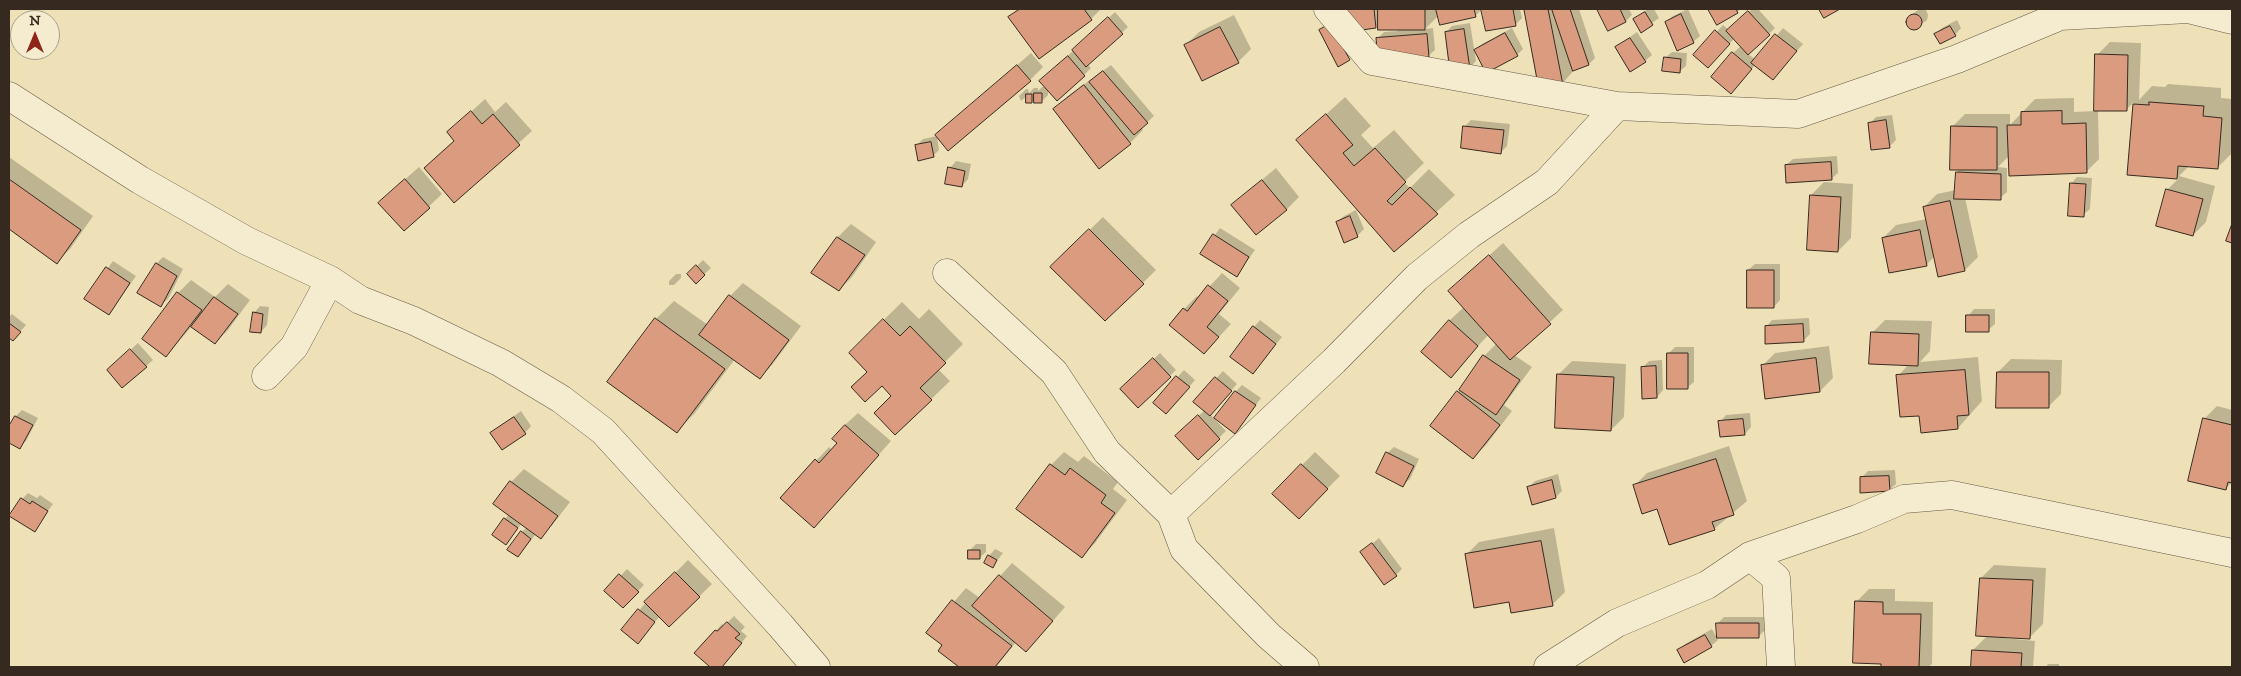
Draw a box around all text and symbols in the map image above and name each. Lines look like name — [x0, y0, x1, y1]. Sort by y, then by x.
north arrow — [10, 10, 60, 60]
text: N — [29, 12, 41, 30]

